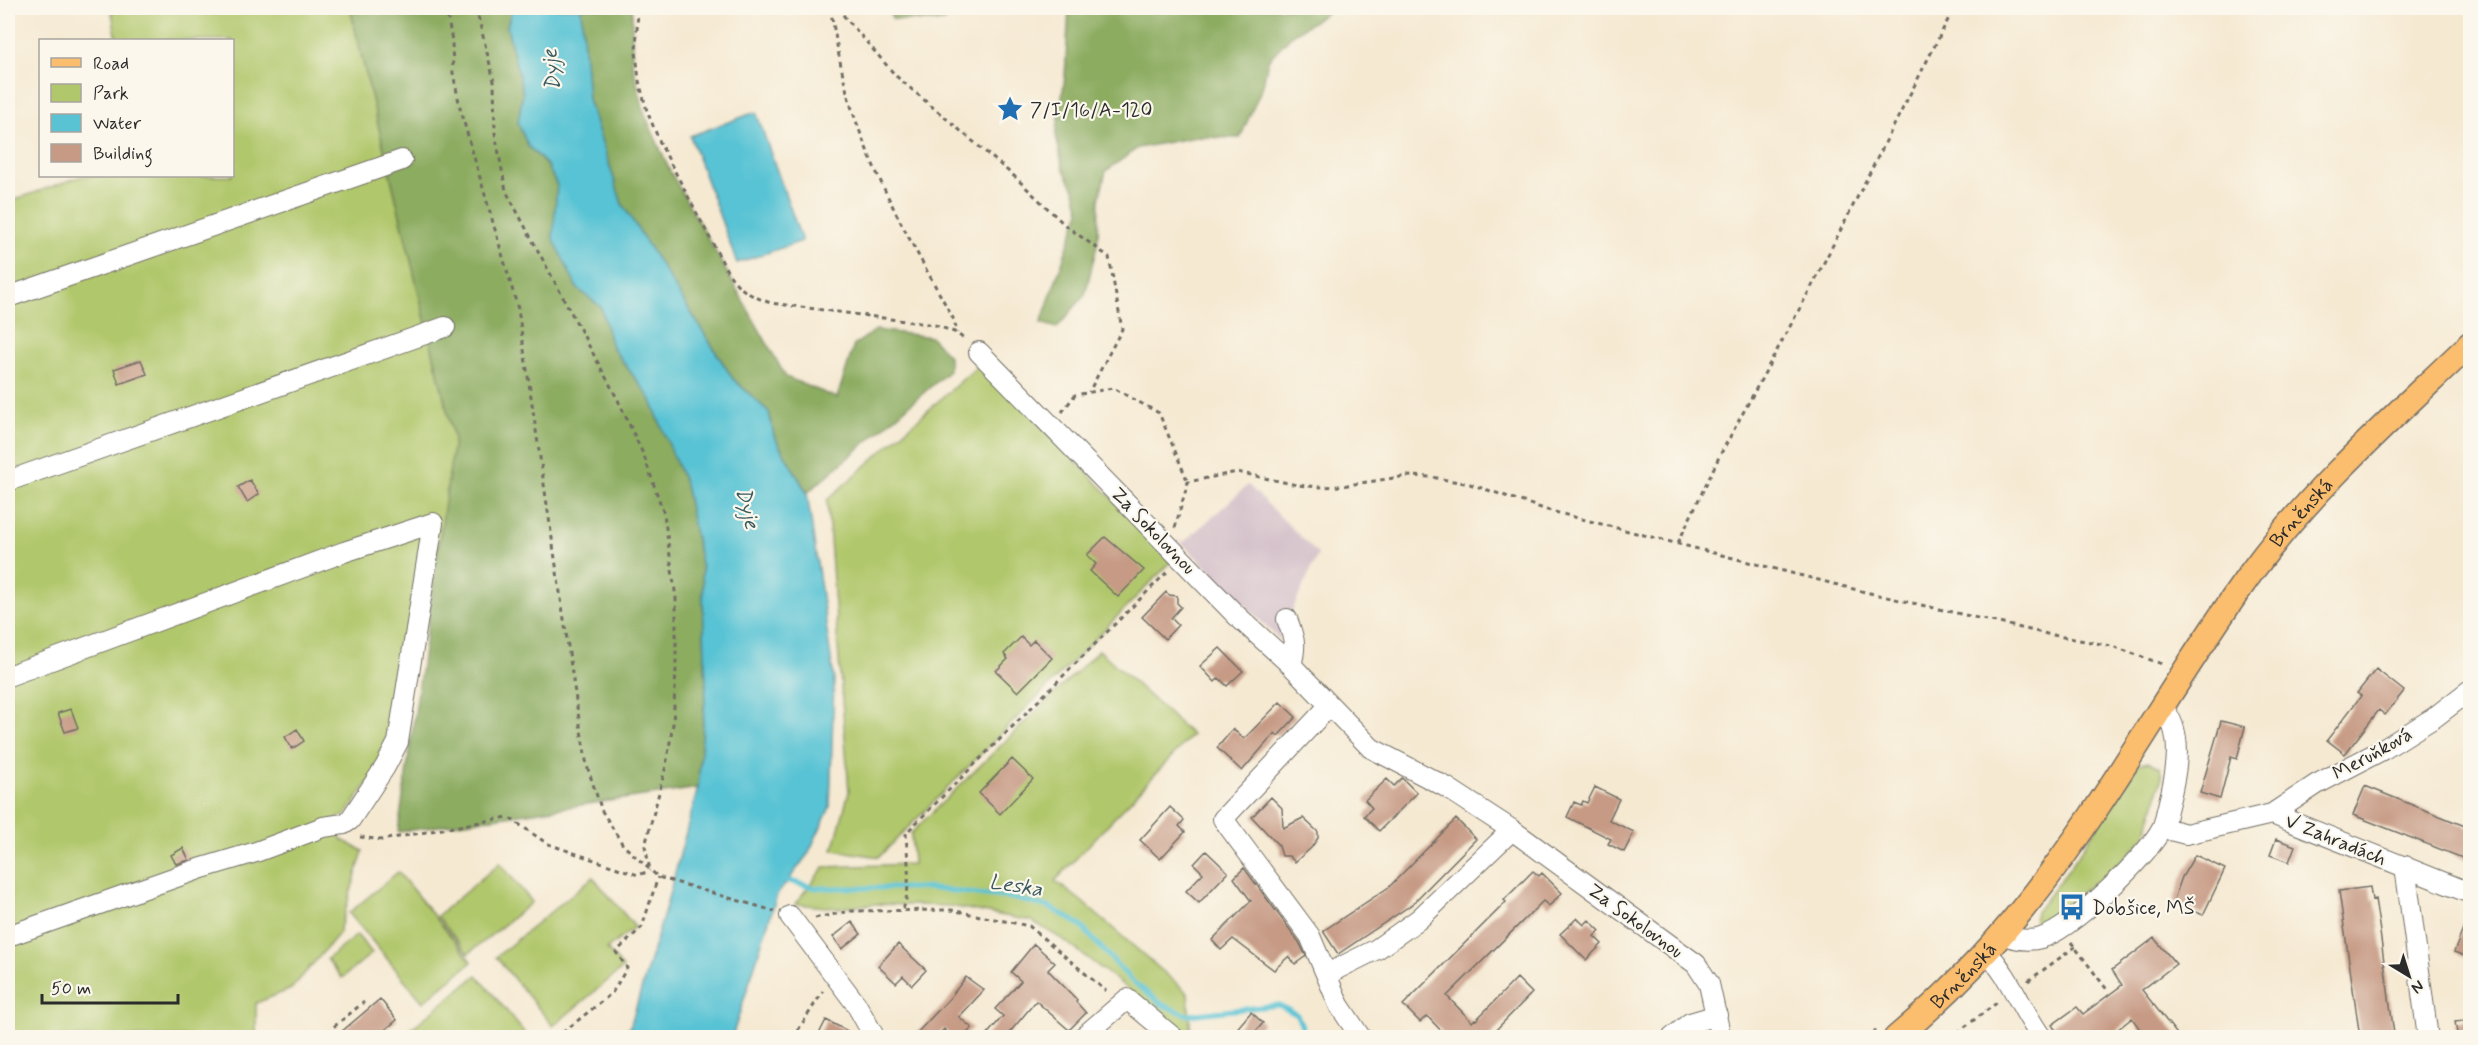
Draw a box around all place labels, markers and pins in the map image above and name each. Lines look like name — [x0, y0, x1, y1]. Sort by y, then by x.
place icon: 7/I/16/A-120 — [995, 94, 1025, 124]
place label: 7/I/16/A-120 — [1030, 97, 1152, 124]
bus stop icon: Dobšice, MŠ — [2057, 892, 2087, 922]
place label: Dobšice, MŠ — [2092, 895, 2195, 922]

